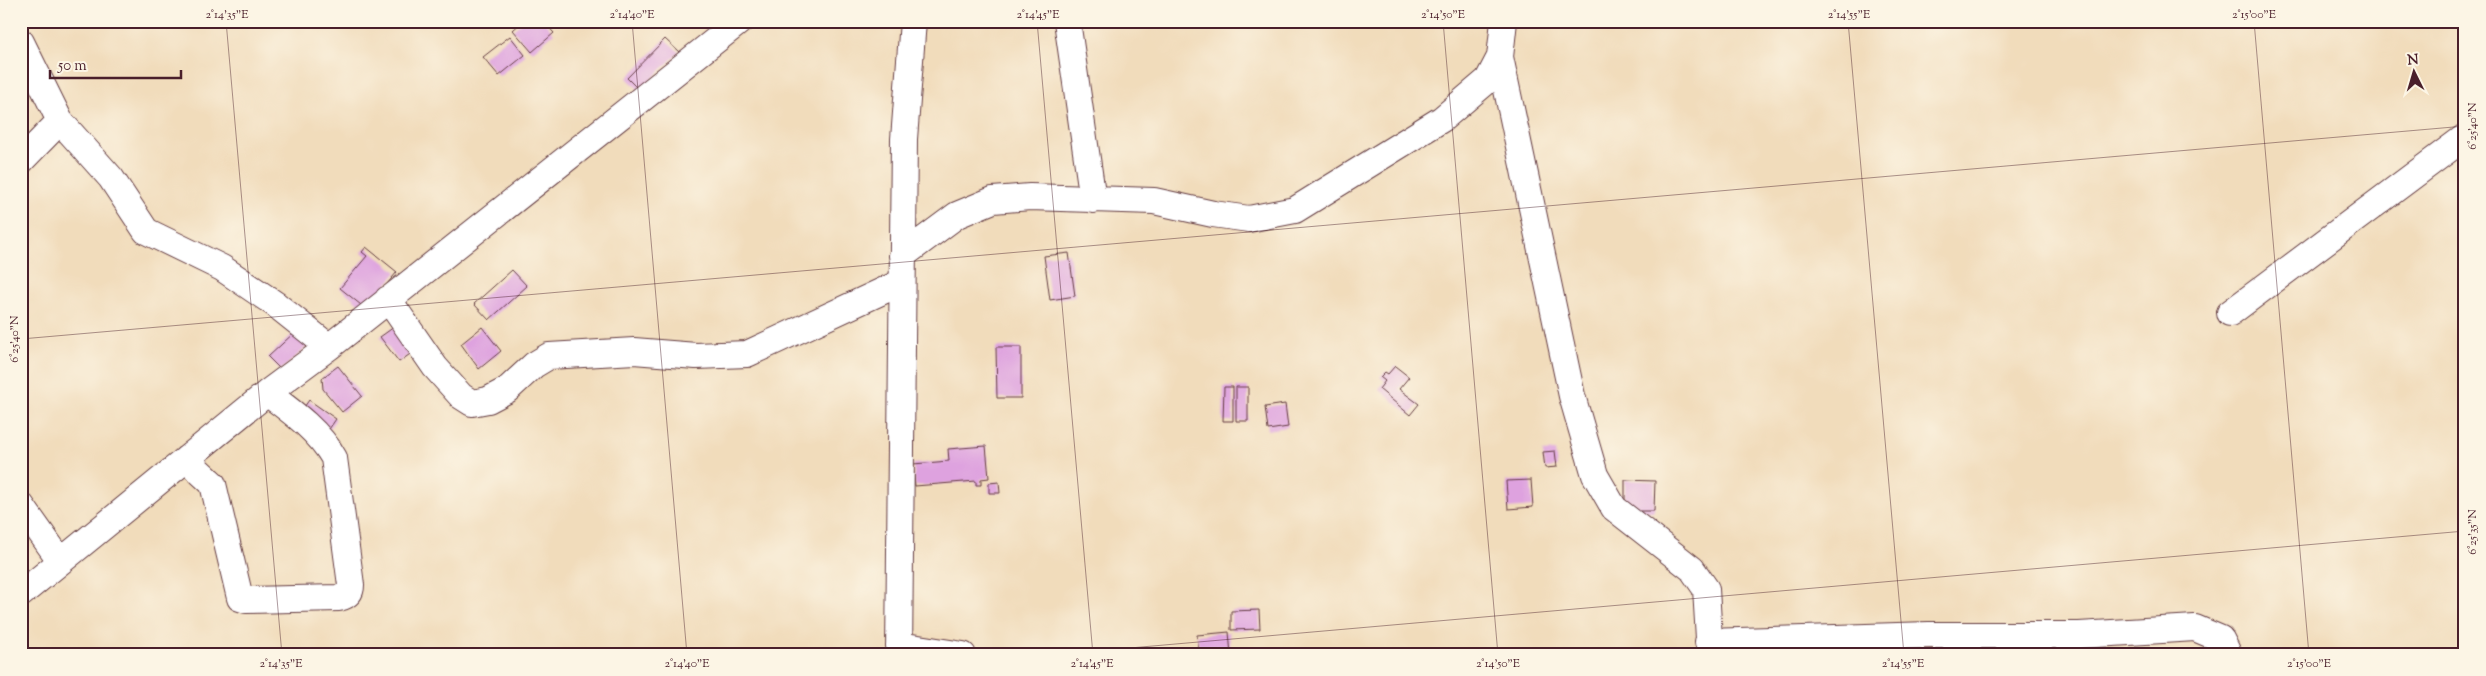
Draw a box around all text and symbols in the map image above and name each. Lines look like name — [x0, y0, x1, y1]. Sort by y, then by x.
text: 2°14'35"E — [205, 6, 249, 24]
text: 2°14'40"E — [610, 6, 655, 24]
text: 2°14'45"E — [1016, 6, 1060, 24]
text: 2°14'50"E — [1421, 6, 1466, 24]
text: 2°14'55"E — [1828, 6, 1871, 24]
text: 2°15'00"E — [2232, 6, 2277, 24]
scale bar — [50, 48, 181, 80]
north arrow — [2388, 48, 2438, 98]
text: N — [2407, 51, 2419, 71]
text: 50 m — [57, 56, 87, 77]
text: 6°25'40"N — [2464, 102, 2482, 150]
text: 6°25'40"N — [6, 315, 24, 363]
text: 6°25'35"N — [2464, 509, 2482, 555]
text: 2°14'35"E — [259, 655, 303, 673]
text: 2°14'40"E — [665, 655, 710, 673]
text: 2°14'45"E — [1070, 655, 1114, 673]
text: 2°14'50"E — [1476, 655, 1521, 673]
text: 2°14'55"E — [1882, 655, 1925, 673]
text: 2°15'00"E — [2287, 655, 2332, 673]

